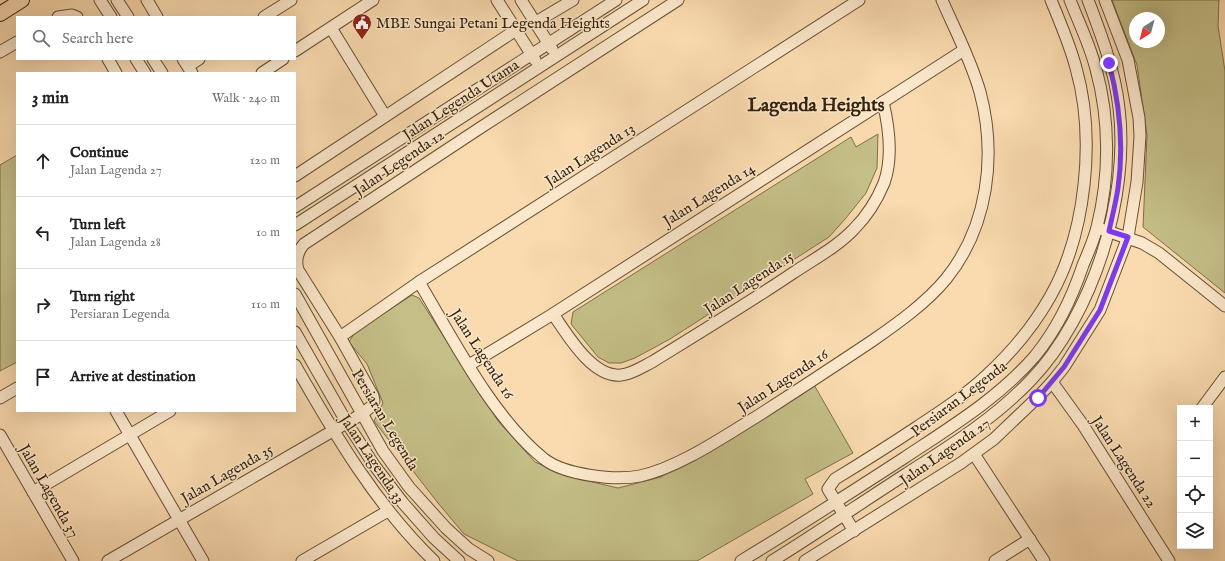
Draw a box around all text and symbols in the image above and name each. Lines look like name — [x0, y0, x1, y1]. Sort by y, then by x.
public building icon: MBE Sungai Petani Legenda Heights — [351, 12, 373, 40]
north arrow — [1129, 12, 1165, 48]
place label: MBE Sungai Petani Legenda Heights — [376, 14, 610, 33]
search box — [16, 16, 296, 60]
icon: search — [30, 27, 52, 49]
text: Search here — [62, 29, 133, 48]
route end — [1100, 54, 1118, 72]
street label: Jalan Legenda Utama — [398, 55, 523, 146]
text: 3 min — [32, 88, 69, 109]
text: Walk · 240 m — [212, 90, 280, 107]
district label: Lagenda Heights — [748, 94, 885, 118]
street label: Jalan Lagenda 13 — [540, 119, 638, 192]
street label: Jalan Legenda 12 — [348, 126, 448, 201]
text: Continue — [70, 143, 128, 162]
icon: ahead — [32, 150, 54, 172]
text: 120 m — [250, 152, 280, 169]
street label: Jalan Lagenda 14 — [658, 159, 759, 232]
text: Jalan Lagenda 27 — [70, 162, 162, 179]
text: Turn left — [70, 215, 126, 234]
icon: left — [32, 222, 54, 244]
text: 10 m — [256, 224, 280, 241]
text: Jalan Lagenda 28 — [70, 234, 161, 251]
street label: Jalan Lagenda 15 — [699, 247, 798, 320]
text: Turn right — [70, 287, 135, 306]
icon: right — [32, 294, 54, 316]
text: 110 m — [251, 296, 280, 313]
street label: Jalan Lagenda 16 — [445, 304, 519, 403]
text: Persiaran Legenda — [70, 306, 170, 323]
street label: Jalan Lagenda 16 — [733, 344, 832, 418]
street label: Persiaran Legenda — [907, 356, 1011, 441]
icon: arrive — [32, 366, 54, 388]
street label: Persiaran Legenda — [347, 366, 423, 475]
text: Arrive at destination — [70, 367, 196, 386]
route start — [1029, 389, 1047, 407]
map controls — [1177, 405, 1213, 549]
button: + — [1177, 405, 1213, 441]
street label: Jalan Lagenda 33 — [334, 409, 409, 507]
street label: Jalan Lagenda 22 — [1086, 411, 1161, 512]
street label: Jalan Lagenda 27 — [895, 414, 994, 491]
street label: Jalan Lagenda 37 — [14, 439, 83, 541]
street label: Jalan Lagenda 35 — [176, 440, 277, 509]
button: − — [1177, 441, 1213, 477]
button: locate — [1177, 477, 1213, 513]
button: layers — [1177, 513, 1213, 549]

